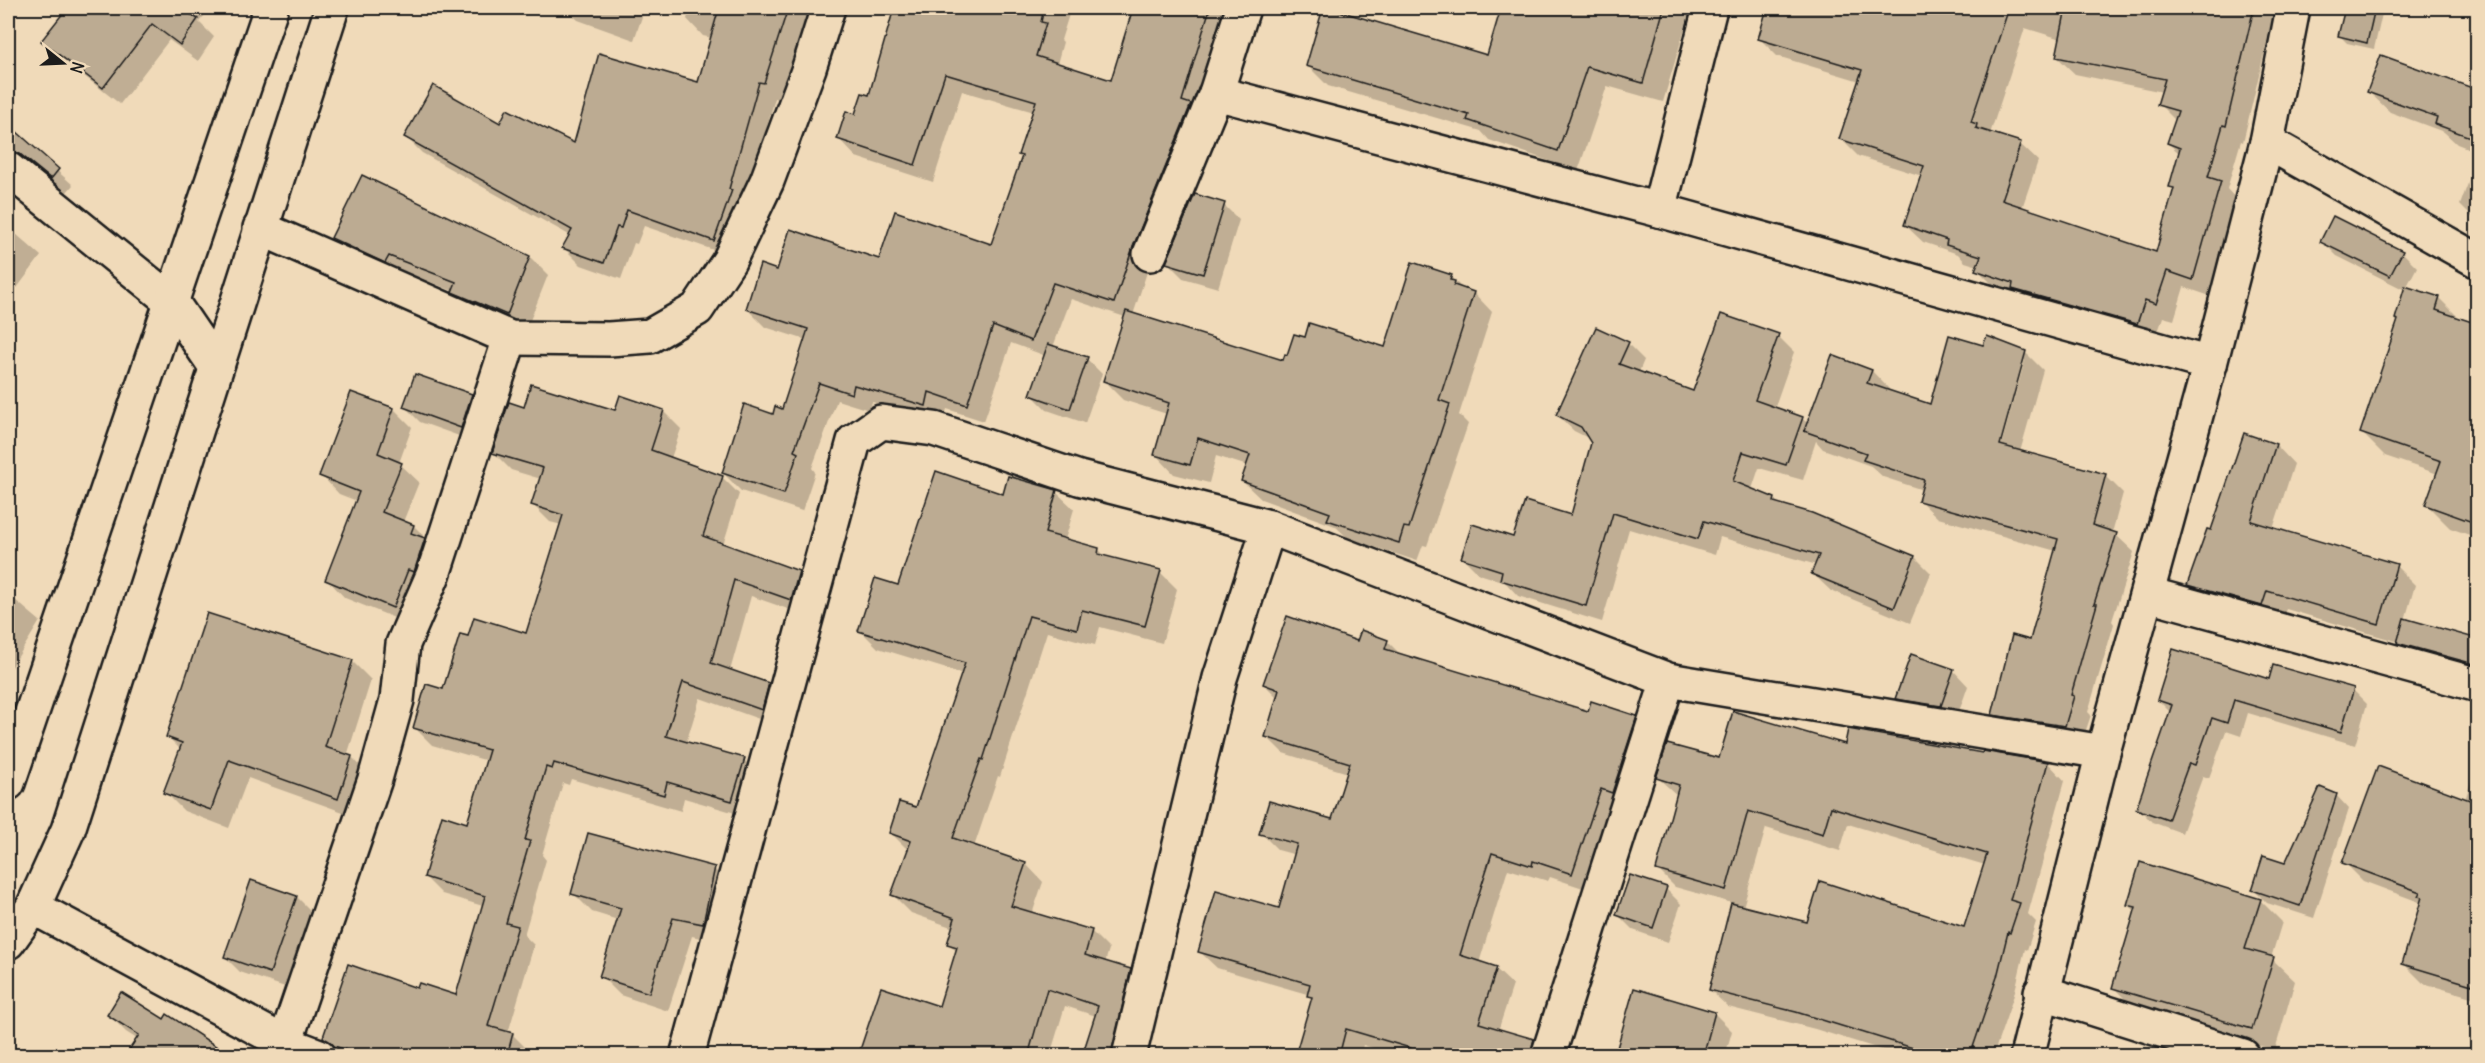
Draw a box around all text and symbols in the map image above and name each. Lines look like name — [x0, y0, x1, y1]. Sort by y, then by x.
north arrow — [33, 33, 93, 93]
text: N — [66, 59, 88, 76]

